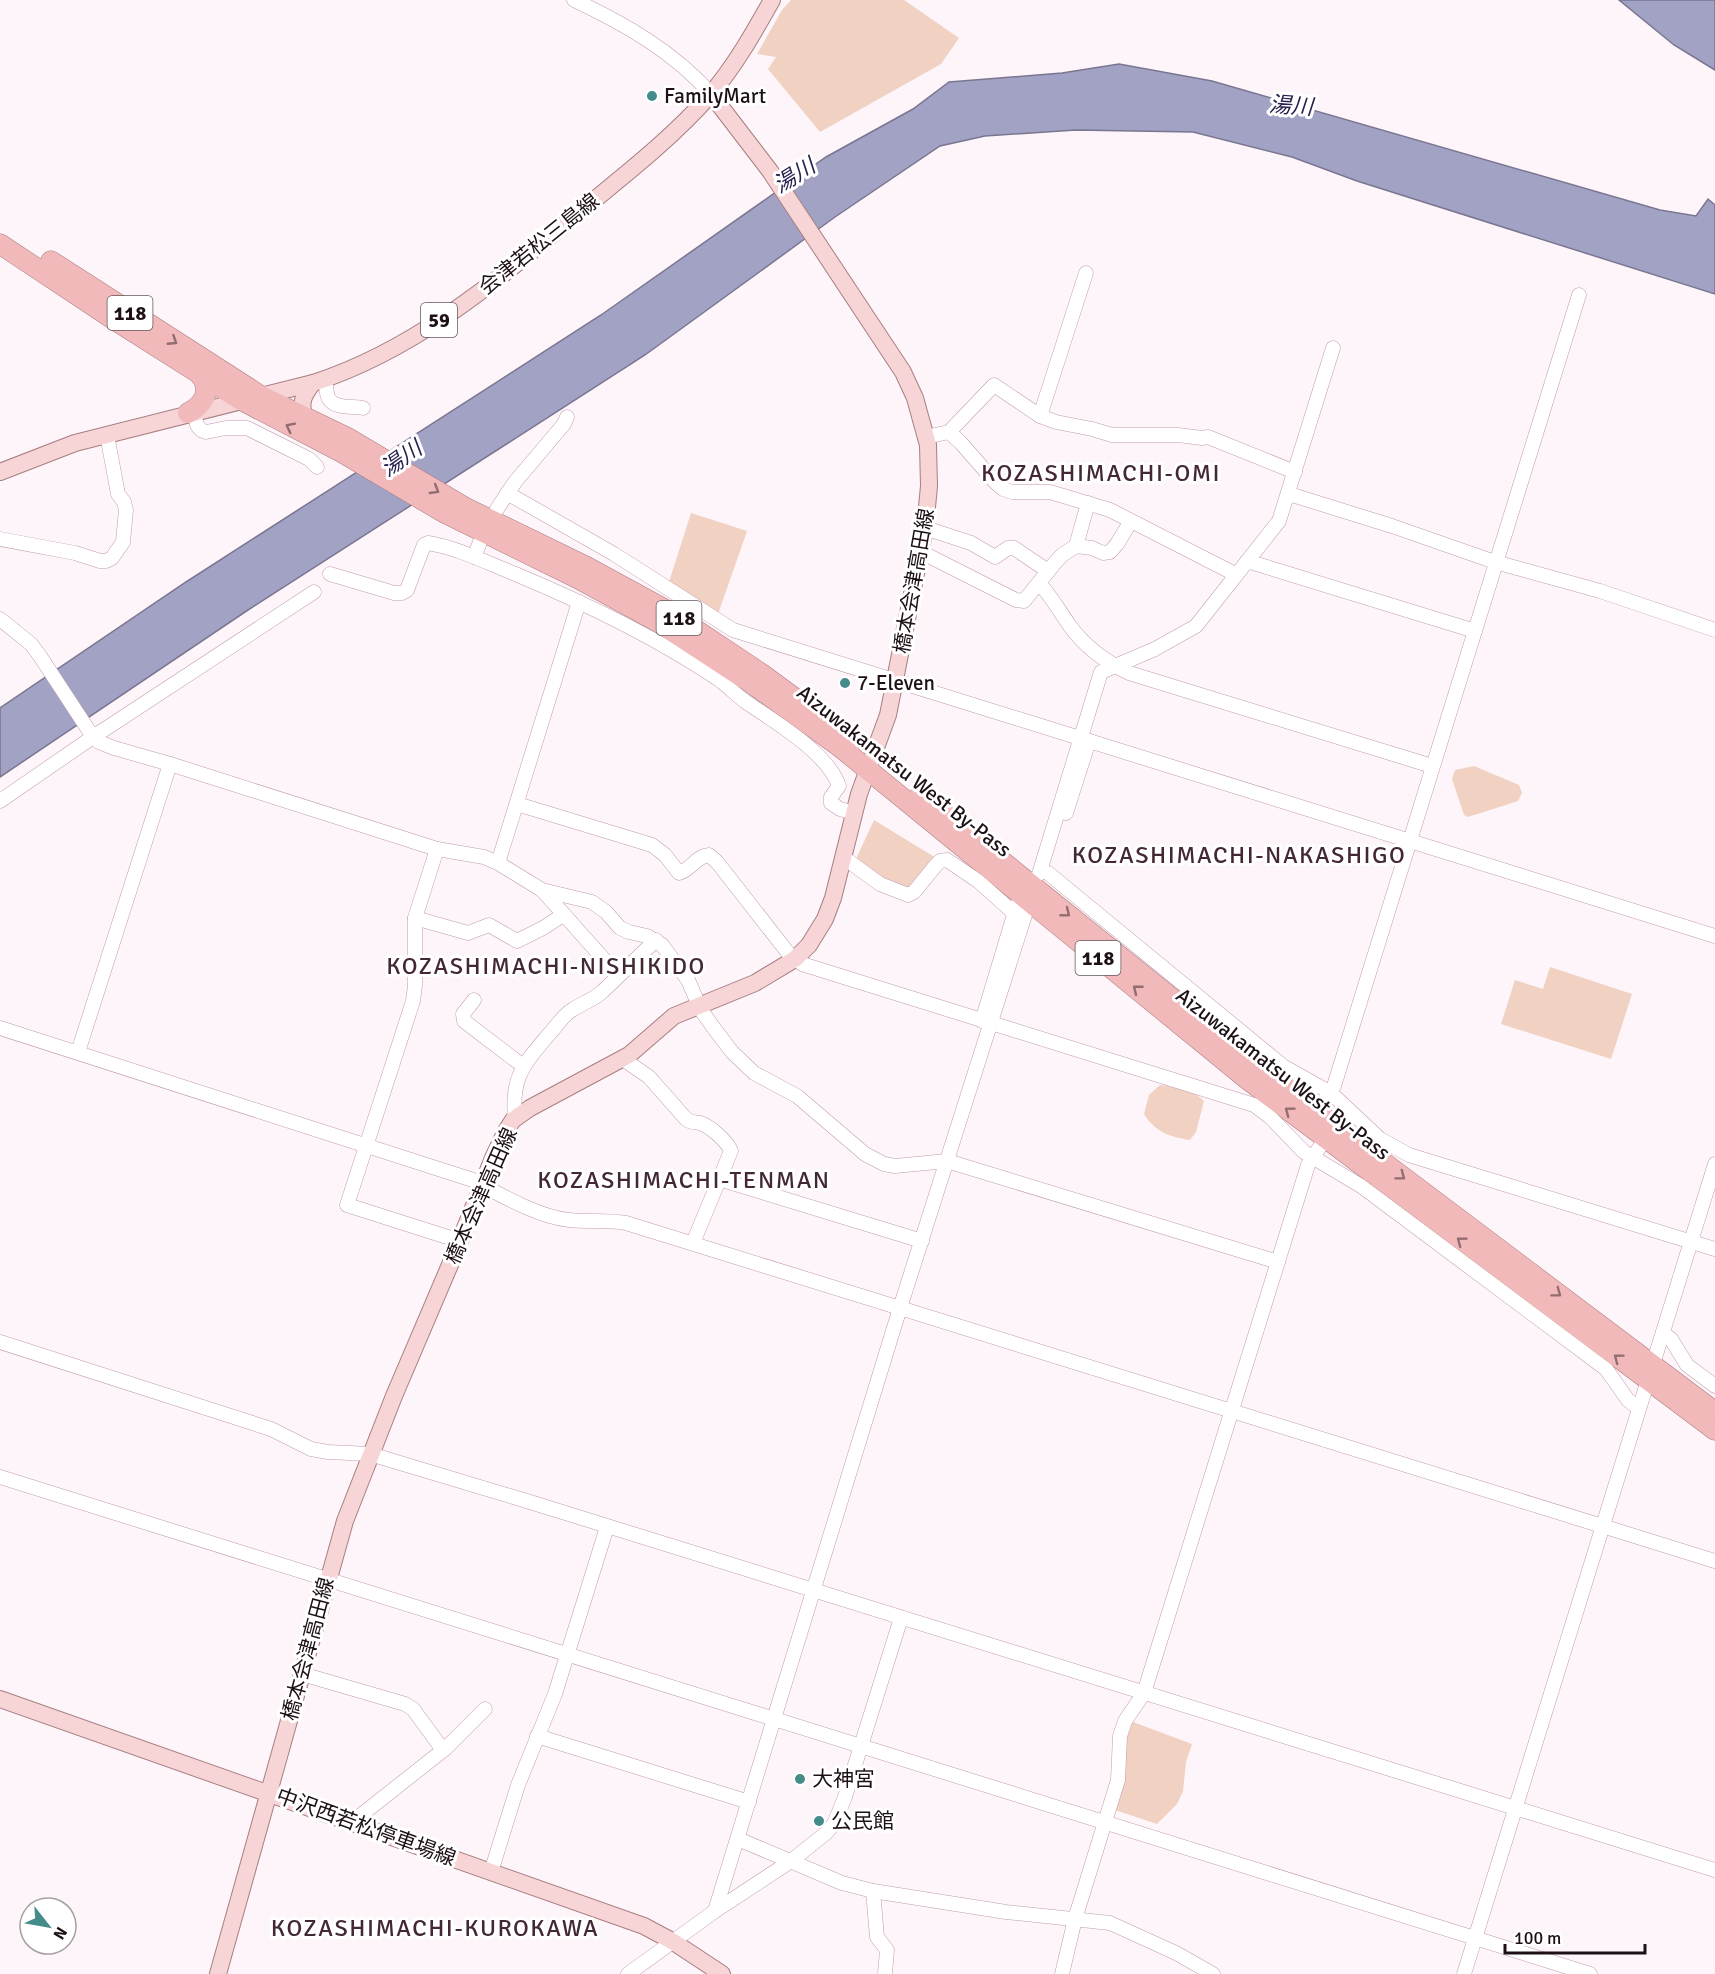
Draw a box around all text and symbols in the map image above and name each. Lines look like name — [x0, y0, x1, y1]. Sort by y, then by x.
place label: FamilyMart — [664, 83, 766, 109]
marker: FamilyMart — [645, 89, 659, 103]
water label: 湯川 — [1268, 90, 1316, 121]
water label: 湯川 — [768, 151, 822, 199]
street label: 会津若松三島線 — [474, 188, 604, 300]
road number: 118 — [108, 296, 152, 330]
road number: 59 — [421, 303, 457, 337]
one-way arrow — [167, 333, 177, 345]
one-way arrow — [286, 423, 297, 435]
water label: 湯川 — [376, 434, 429, 482]
district label: KOZASHIMACHI-OMI — [981, 458, 1221, 488]
one-way arrow — [428, 482, 439, 494]
street label: 橋本会津高田線 — [888, 506, 940, 656]
road number: 118 — [656, 601, 702, 635]
place label: 7-Eleven — [857, 670, 935, 696]
marker: 7-Eleven — [838, 676, 852, 690]
street label: Aizuwakamatsu West By-Pass — [792, 679, 1016, 863]
district label: KOZASHIMACHI-NAKASHIGO — [1072, 840, 1406, 870]
one-way arrow — [1059, 905, 1070, 916]
road number: 118 — [1076, 941, 1120, 975]
district label: KOZASHIMACHI-NISHIKIDO — [386, 951, 706, 981]
street label: Aizuwakamatsu West By-Pass — [1171, 982, 1395, 1166]
one-way arrow — [1133, 986, 1144, 997]
one-way arrow — [1285, 1107, 1296, 1118]
street label: 橋本会津高田線 — [439, 1124, 523, 1268]
district label: KOZASHIMACHI-TENMAN — [537, 1165, 831, 1195]
one-way arrow — [1394, 1168, 1405, 1179]
one-way arrow — [1457, 1237, 1468, 1248]
one-way arrow — [1550, 1286, 1561, 1297]
one-way arrow — [1613, 1354, 1624, 1365]
street label: 橋本会津高田線 — [276, 1575, 340, 1723]
place label: 大神宮 — [812, 1766, 875, 1792]
marker: 大神宮 — [793, 1772, 807, 1786]
street label: 中沢西若松停車場線 — [273, 1782, 459, 1872]
place label: 公民館 — [831, 1808, 894, 1834]
marker: 公民館 — [812, 1814, 826, 1828]
north arrow — [18, 1896, 78, 1956]
district label: KOZASHIMACHI-KUROKAWA — [271, 1913, 599, 1943]
scale bar — [1505, 1917, 1644, 1955]
text: N — [49, 1923, 71, 1943]
text: 100 m — [1514, 1927, 1561, 1949]

